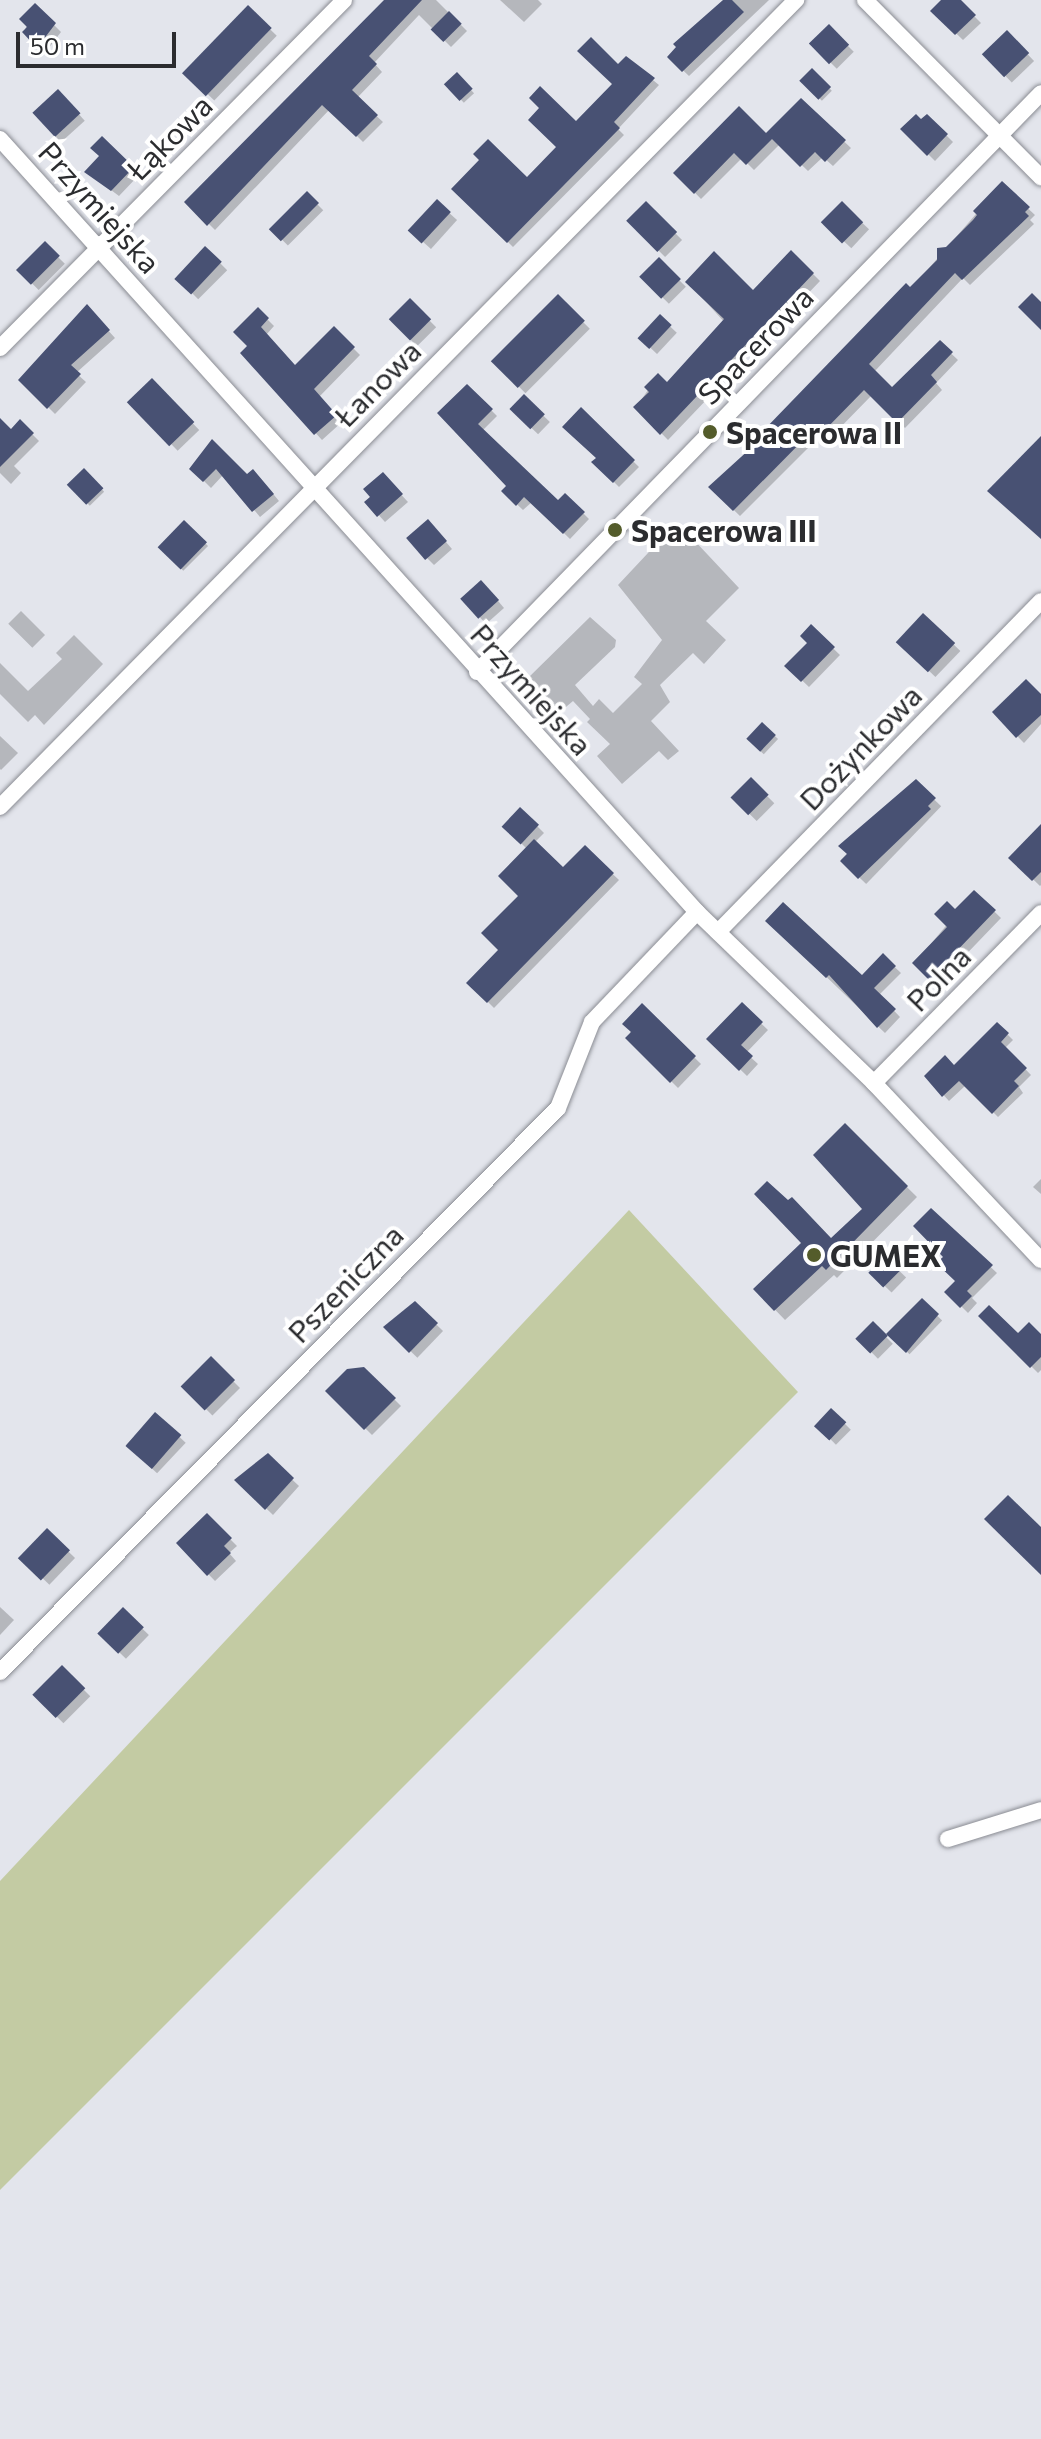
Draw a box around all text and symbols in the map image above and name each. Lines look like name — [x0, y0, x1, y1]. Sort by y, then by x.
scale bar — [20, 16, 180, 66]
text: 50 m — [30, 31, 85, 60]
street label: Łąkowa — [119, 87, 219, 187]
street label: Przymiejska — [32, 134, 168, 280]
street label: Spacerowa — [690, 279, 820, 411]
street label: Łanowa — [326, 332, 428, 434]
place label: Spacerowa II — [726, 414, 902, 450]
marker: Spacerowa II — [701, 423, 719, 441]
place label: Spacerowa III — [631, 512, 817, 548]
marker: Spacerowa III — [606, 521, 624, 539]
street label: Przymiejska — [464, 616, 600, 762]
street label: Dożynkowa — [791, 677, 929, 817]
street label: Polna — [898, 938, 978, 1018]
street label: Pszeniczna — [280, 1216, 410, 1350]
place label: GUMEX — [830, 1237, 941, 1273]
marker: GUMEX — [805, 1246, 823, 1264]

